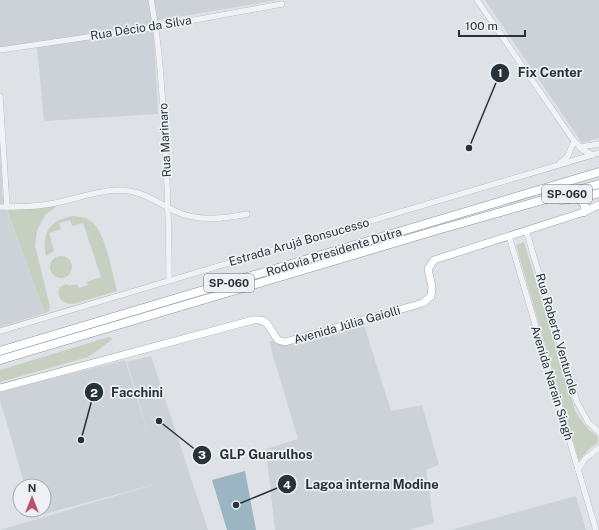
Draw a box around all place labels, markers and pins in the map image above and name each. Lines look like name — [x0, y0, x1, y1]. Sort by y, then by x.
callout: Fix Center — [490, 60, 590, 85]
callout: Facchini — [84, 380, 171, 405]
callout: GLP Guarulhos — [192, 442, 321, 467]
callout: Lagoa interna Modine — [277, 472, 446, 497]

